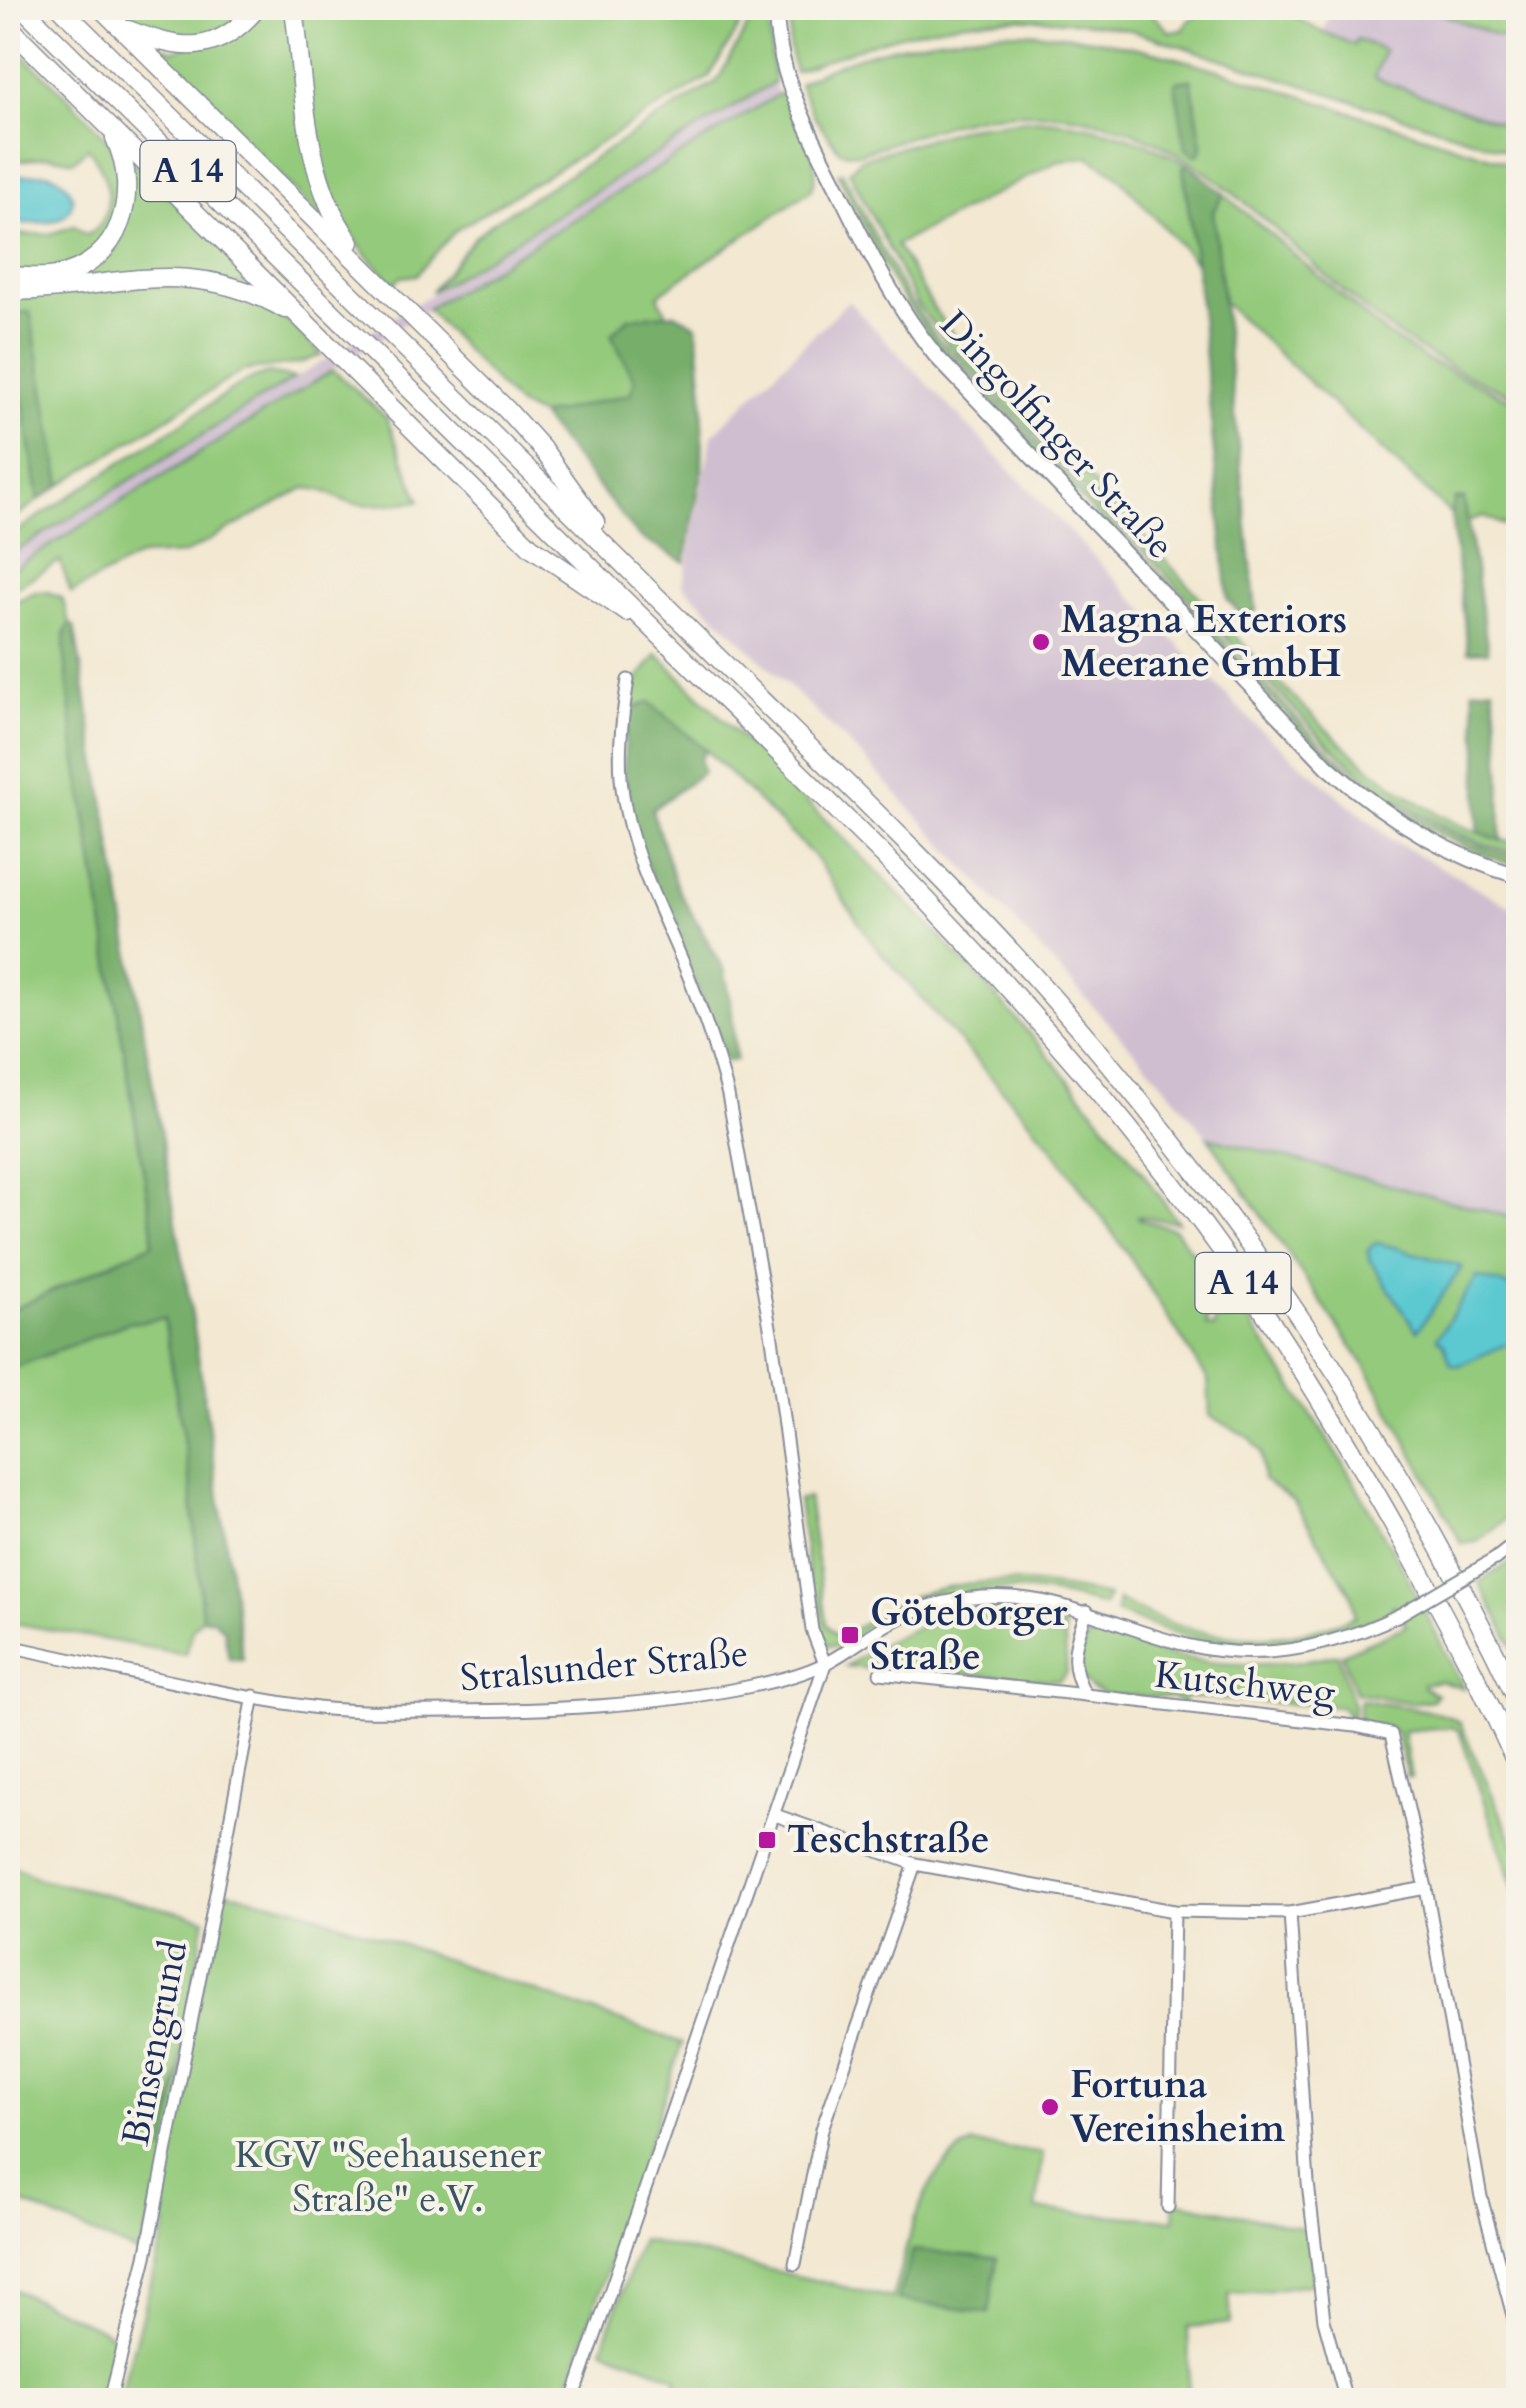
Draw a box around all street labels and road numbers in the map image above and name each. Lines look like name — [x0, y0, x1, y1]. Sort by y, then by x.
road number: A 14 — [140, 141, 236, 201]
street label: Dingolfinger Straße — [928, 300, 1186, 570]
road number: A 14 — [1196, 1253, 1290, 1313]
street label: Stralsunder Straße — [458, 1628, 750, 1704]
street label: Kutschweg — [1152, 1649, 1338, 1719]
street label: Binsengrund — [110, 1936, 200, 2150]

